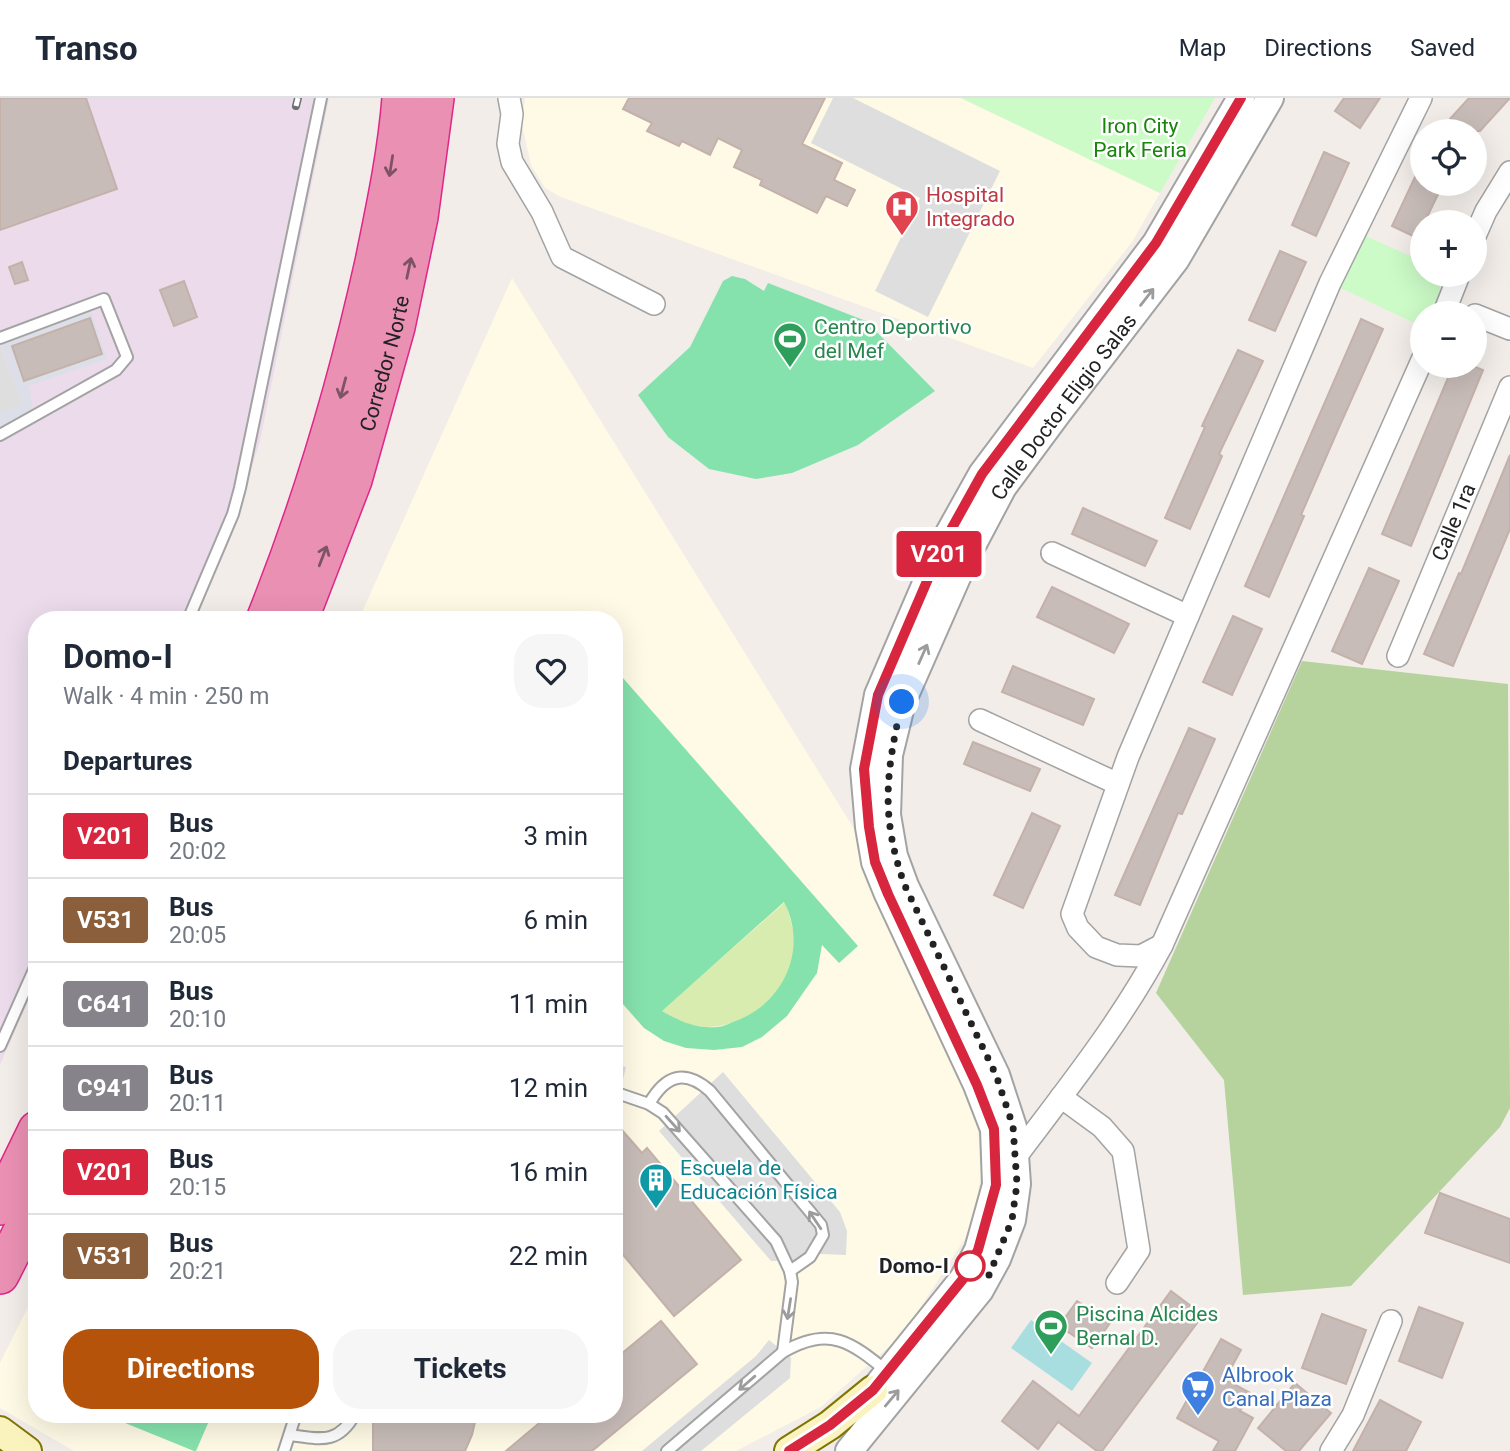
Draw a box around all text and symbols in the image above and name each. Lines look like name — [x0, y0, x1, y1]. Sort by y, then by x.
text: Transo — [35, 29, 138, 68]
text: Map — [1179, 34, 1226, 62]
text: Directions — [1264, 34, 1372, 62]
text: Saved — [1410, 34, 1475, 62]
park label: Iron City Park Feria — [1093, 114, 1187, 162]
map controls — [1410, 119, 1487, 378]
button: locate — [1410, 119, 1487, 196]
one-way arrow — [384, 154, 397, 176]
place label: Hospital Integrado — [926, 183, 1015, 231]
hospital icon: Hospital Integrado — [883, 188, 921, 237]
button: + — [1410, 210, 1487, 287]
one-way arrow — [402, 257, 416, 280]
one-way arrow — [1139, 289, 1154, 307]
street label: Corredor Norte — [355, 293, 414, 434]
button: − — [1410, 301, 1487, 378]
street label: Calle Doctor Eligio Salas — [986, 309, 1142, 504]
place label: Centro Deportivo del Mef — [814, 315, 972, 363]
sports icon: Centro Deportivo del Mef — [771, 320, 809, 369]
one-way arrow — [336, 376, 349, 399]
street label: Calle 1ra — [1427, 480, 1481, 564]
line badge: V201 — [890, 531, 988, 577]
text: V201 — [911, 540, 968, 568]
one-way arrow — [318, 545, 331, 567]
button: heart — [514, 634, 588, 708]
text: Domo-I — [63, 637, 173, 676]
one-way arrow — [917, 644, 930, 665]
text: Walk · 4 min · 250 m — [63, 683, 269, 710]
your location — [884, 684, 919, 719]
text: Departures — [63, 746, 193, 776]
text: Bus — [169, 808, 214, 838]
text: 3 min — [523, 821, 588, 851]
text: V201 — [77, 822, 134, 850]
text: 20:02 — [169, 838, 226, 865]
text: Bus — [169, 892, 214, 922]
text: 6 min — [523, 905, 588, 935]
text: V531 — [77, 906, 134, 934]
text: 20:05 — [169, 922, 226, 949]
text: Bus — [169, 976, 214, 1006]
text: 11 min — [509, 989, 588, 1019]
text: C641 — [77, 990, 134, 1018]
text: 20:10 — [169, 1006, 226, 1033]
text: Bus — [169, 1060, 214, 1090]
text: 12 min — [509, 1073, 588, 1103]
text: C941 — [77, 1074, 134, 1102]
text: 20:11 — [169, 1090, 226, 1117]
one-way arrow — [665, 1115, 681, 1133]
text: Bus — [169, 1144, 214, 1174]
place label: Escuela de Educación Física — [680, 1156, 838, 1204]
text: 16 min — [509, 1157, 588, 1187]
text: V201 — [77, 1158, 134, 1186]
building icon: Escuela de Educación Física — [637, 1161, 675, 1210]
text: 20:15 — [169, 1174, 226, 1201]
one-way arrow — [808, 1211, 822, 1230]
text: Bus — [169, 1228, 214, 1258]
text: 22 min — [509, 1241, 588, 1271]
text: V531 — [77, 1242, 134, 1270]
marker: Domo-I — [955, 1251, 985, 1281]
place label: Domo-I — [879, 1254, 949, 1278]
text: 20:21 — [169, 1258, 226, 1285]
one-way arrow — [783, 1297, 796, 1320]
place label: Piscina Alcides Bernal D. — [1076, 1302, 1218, 1350]
sports icon: Piscina Alcides Bernal D. — [1032, 1307, 1070, 1356]
button: Directions — [63, 1329, 319, 1409]
button: Tickets — [333, 1329, 588, 1409]
place label: Albrook Canal Plaza — [1222, 1363, 1332, 1411]
supermarket icon: Albrook Canal Plaza — [1179, 1368, 1217, 1417]
one-way arrow — [739, 1375, 757, 1391]
one-way arrow — [884, 1390, 900, 1408]

